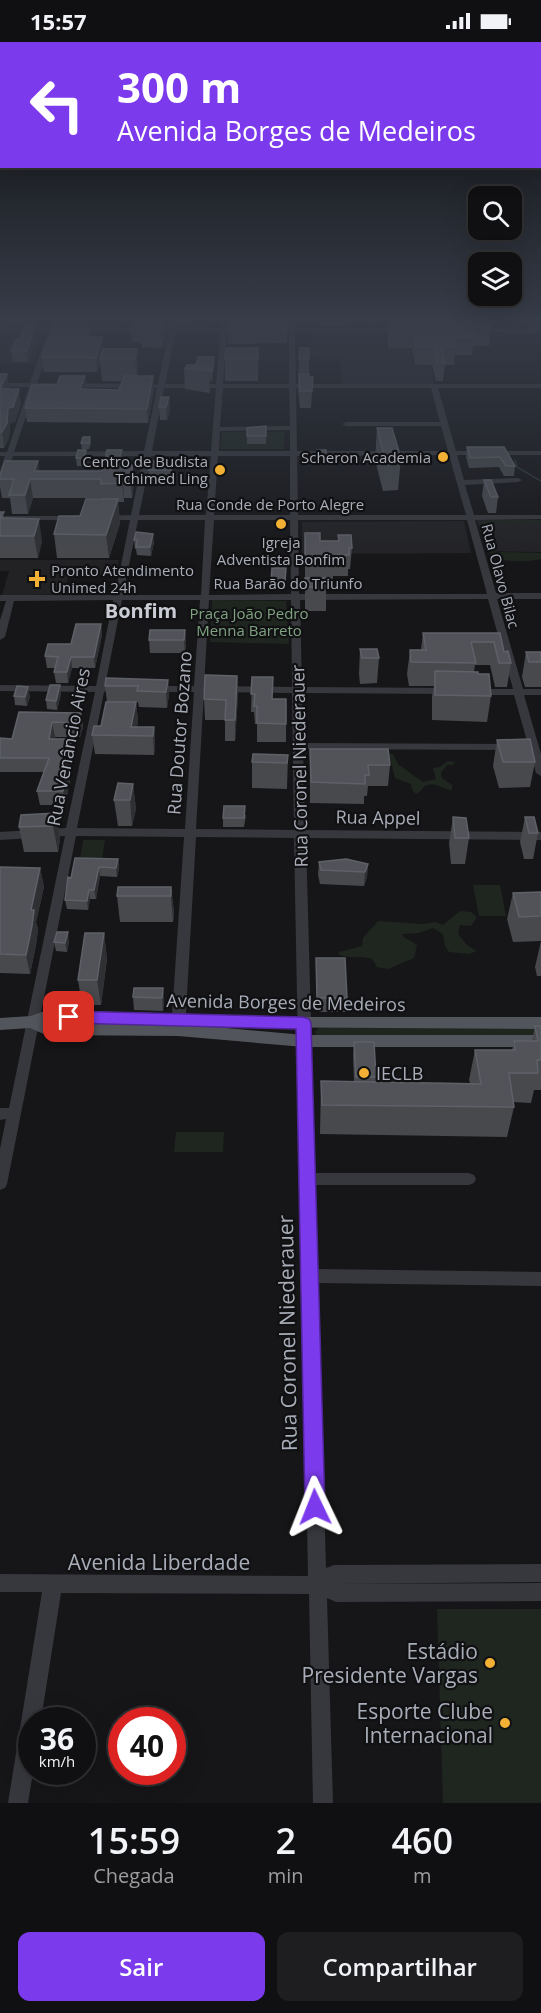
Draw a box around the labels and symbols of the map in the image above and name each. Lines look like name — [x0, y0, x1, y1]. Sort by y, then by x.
place label: Scheron Academia — [301, 447, 431, 467]
marker: Scheron Academia — [436, 450, 450, 464]
place label: Centro de Budista Tchimed Ling — [82, 451, 208, 488]
marker: Centro de Budista Tchimed Ling — [213, 463, 227, 477]
street label: Rua Conde de Porto Alegre — [176, 494, 364, 514]
marker: Igreja Adventista Bonfim — [274, 517, 288, 531]
street label: Rua Olavo Bilac — [477, 521, 525, 631]
place label: Igreja Adventista Bonfim — [217, 532, 345, 569]
place label: Pronto Atendimento Unimed 24h — [51, 560, 194, 597]
marker: Pronto Atendimento Unimed 24h — [28, 570, 46, 588]
street label: Rua Barão do Triunfo — [214, 573, 362, 593]
district label: Bonfim — [105, 597, 177, 624]
park label: Praça João Pedro Menna Barreto — [190, 603, 309, 640]
street label: Rua Doutor Bozano — [161, 650, 197, 816]
street label: Rua Coronel Niederauer — [285, 664, 313, 868]
street label: Rua Venâncio Aires — [41, 666, 95, 828]
street label: Rua Appel — [335, 804, 421, 830]
street label: Avenida Borges de Medeiros — [166, 988, 406, 1016]
pin — [43, 991, 94, 1042]
place label: IECLB — [376, 1061, 423, 1085]
marker: IECLB — [357, 1066, 371, 1080]
street label: Rua Coronel Niederauer — [271, 1214, 303, 1451]
position arrow — [283, 1475, 347, 1539]
street label: Avenida Liberdade — [68, 1548, 250, 1576]
place label: Estádio Presidente Vargas — [302, 1637, 478, 1689]
marker: Estádio Presidente Vargas — [483, 1656, 497, 1670]
place label: Esporte Clube Internacional — [356, 1697, 493, 1749]
speed limit sign: 40 — [108, 1707, 186, 1785]
marker: Esporte Clube Internacional — [498, 1716, 512, 1730]

